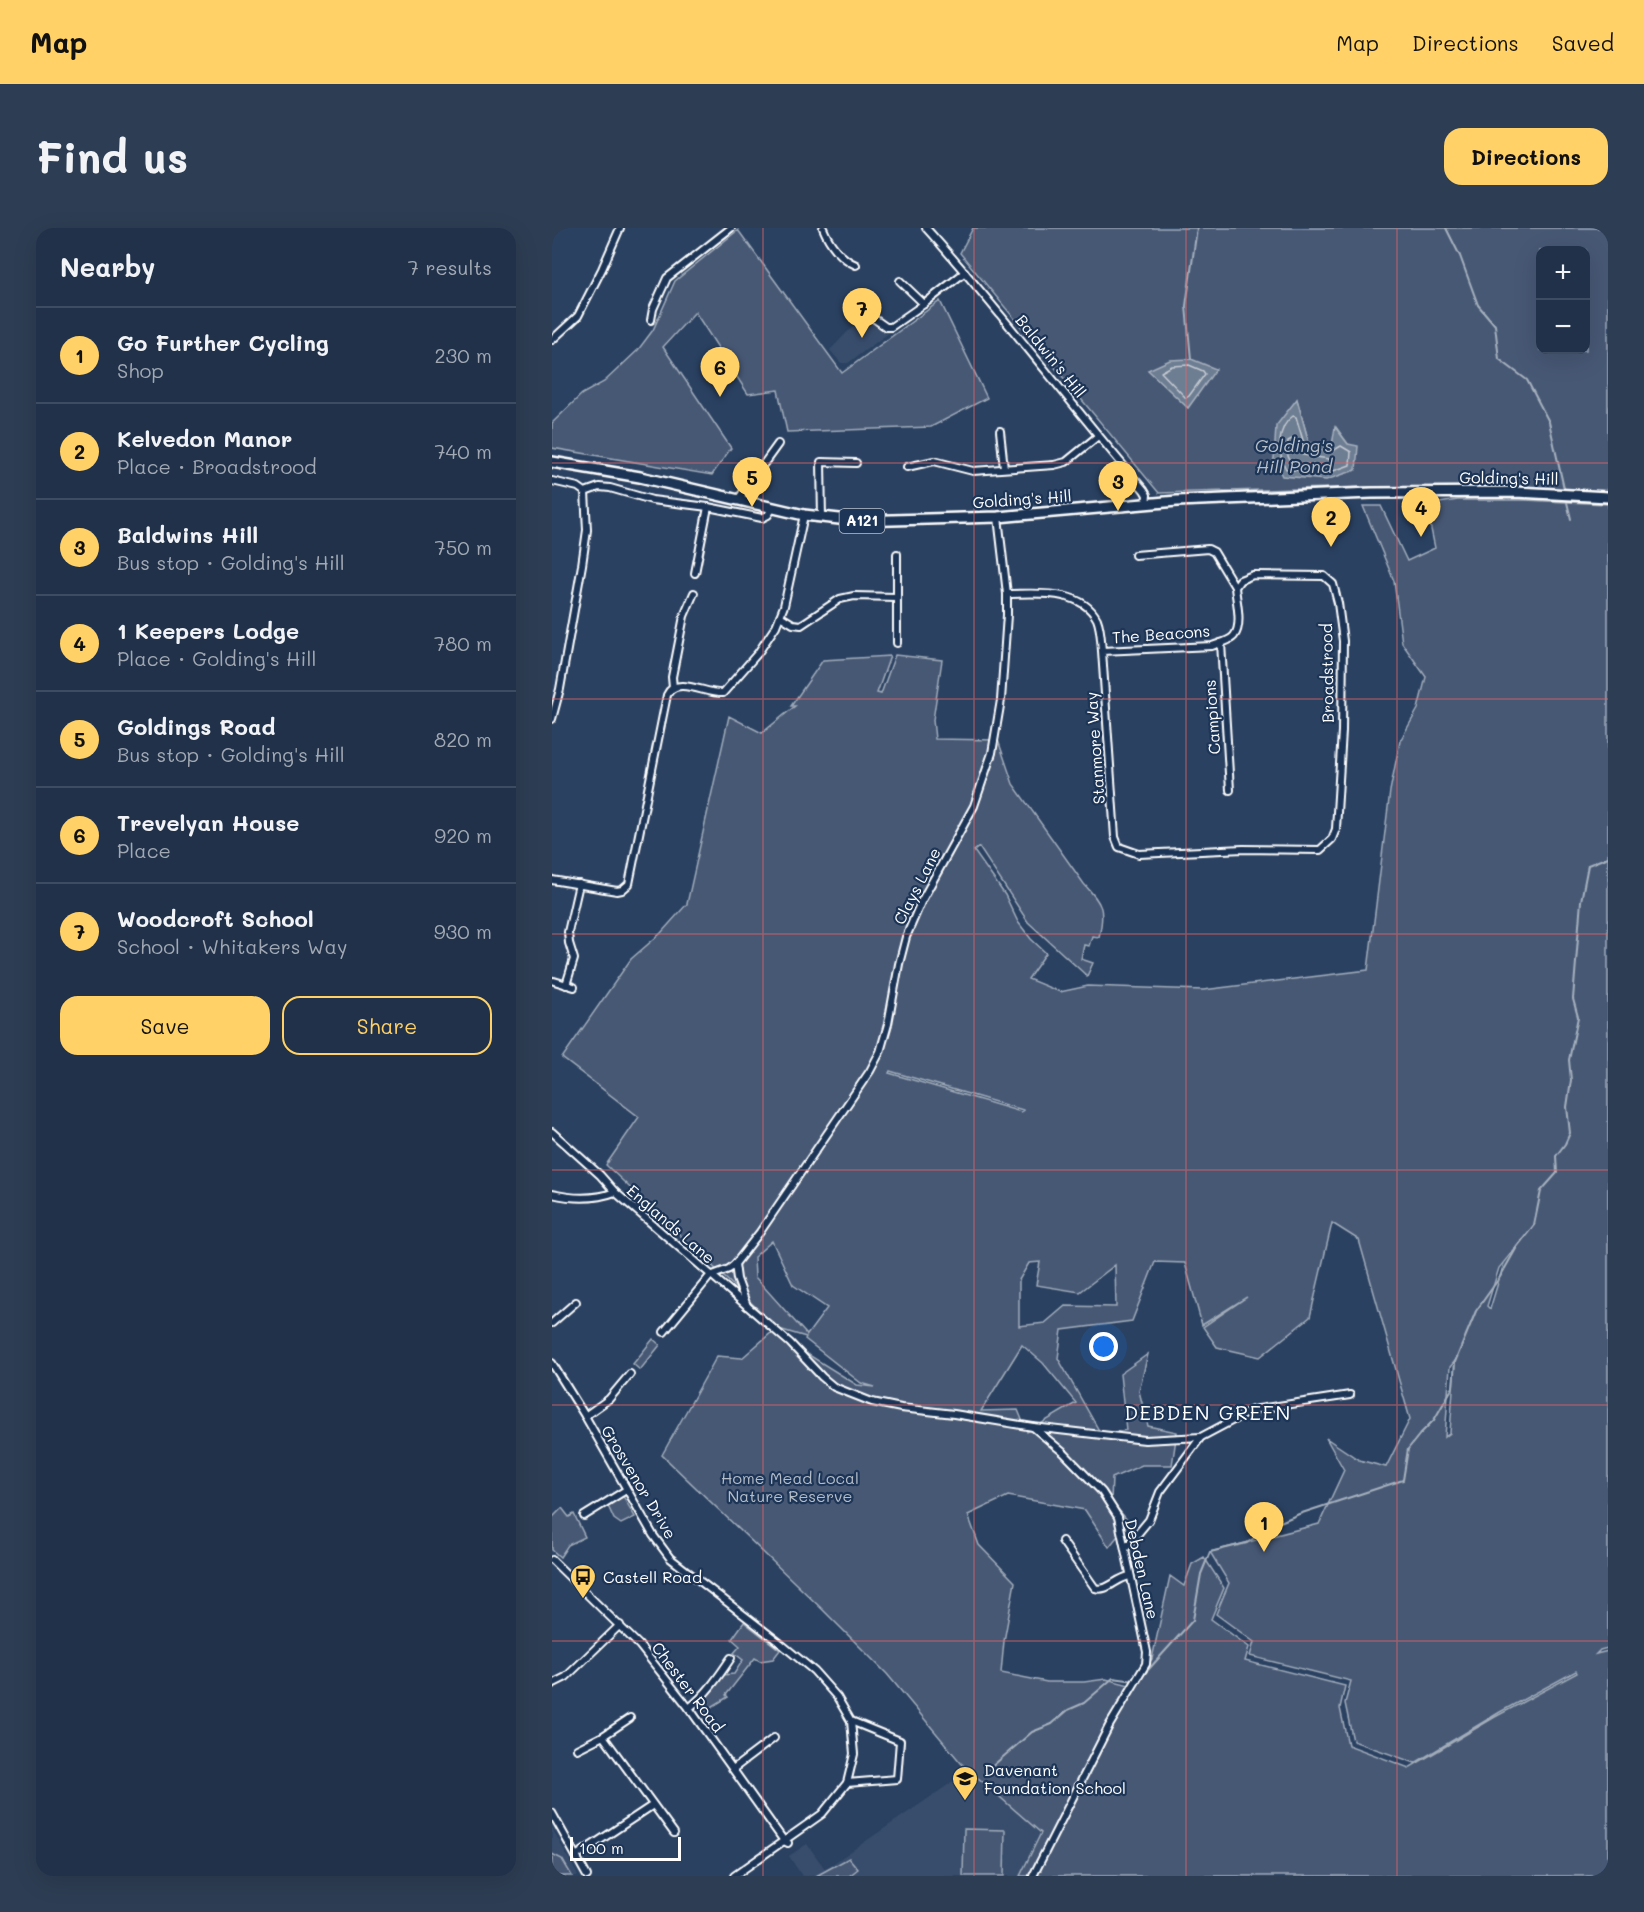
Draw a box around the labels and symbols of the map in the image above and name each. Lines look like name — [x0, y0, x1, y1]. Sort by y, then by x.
pin: 7 — [842, 288, 882, 338]
street label: Baldwin's Hill — [1011, 310, 1091, 402]
pin: 6 — [700, 348, 740, 397]
water label: Golding's Hill Pond — [1255, 433, 1334, 478]
pin: 5 — [732, 458, 772, 507]
pin: 3 — [1098, 462, 1138, 511]
street label: Golding's Hill — [1459, 466, 1559, 489]
street label: Golding's Hill — [972, 485, 1072, 512]
pin: 4 — [1402, 488, 1440, 537]
pin: 2 — [1312, 498, 1350, 547]
road number: A121 — [840, 509, 884, 533]
street label: The Beacons — [1111, 620, 1211, 647]
street label: Broadstrood — [1315, 623, 1338, 723]
street label: Campions — [1198, 679, 1225, 755]
street label: Stanmore Way — [1080, 691, 1109, 805]
street label: Clays Lane — [888, 844, 945, 928]
street label: Englands Lane — [623, 1179, 720, 1268]
your location — [1089, 1332, 1118, 1361]
district label: DEBDEN GREEN — [1124, 1399, 1292, 1425]
street label: Grosvenor Drive — [597, 1421, 682, 1543]
park label: Home Mead Local Nature Reserve — [721, 1467, 859, 1506]
pin: 1 — [1244, 1502, 1284, 1552]
street label: Debden Lane — [1121, 1517, 1164, 1621]
bus stop icon: Castell Road — [568, 1562, 598, 1600]
place label: Castell Road — [603, 1566, 702, 1587]
street label: Chester Road — [647, 1637, 729, 1736]
place label: Davenant Foundation School — [984, 1759, 1126, 1798]
school or university icon: Davenant Foundation School — [950, 1764, 980, 1802]
scale bar — [570, 1834, 681, 1862]

